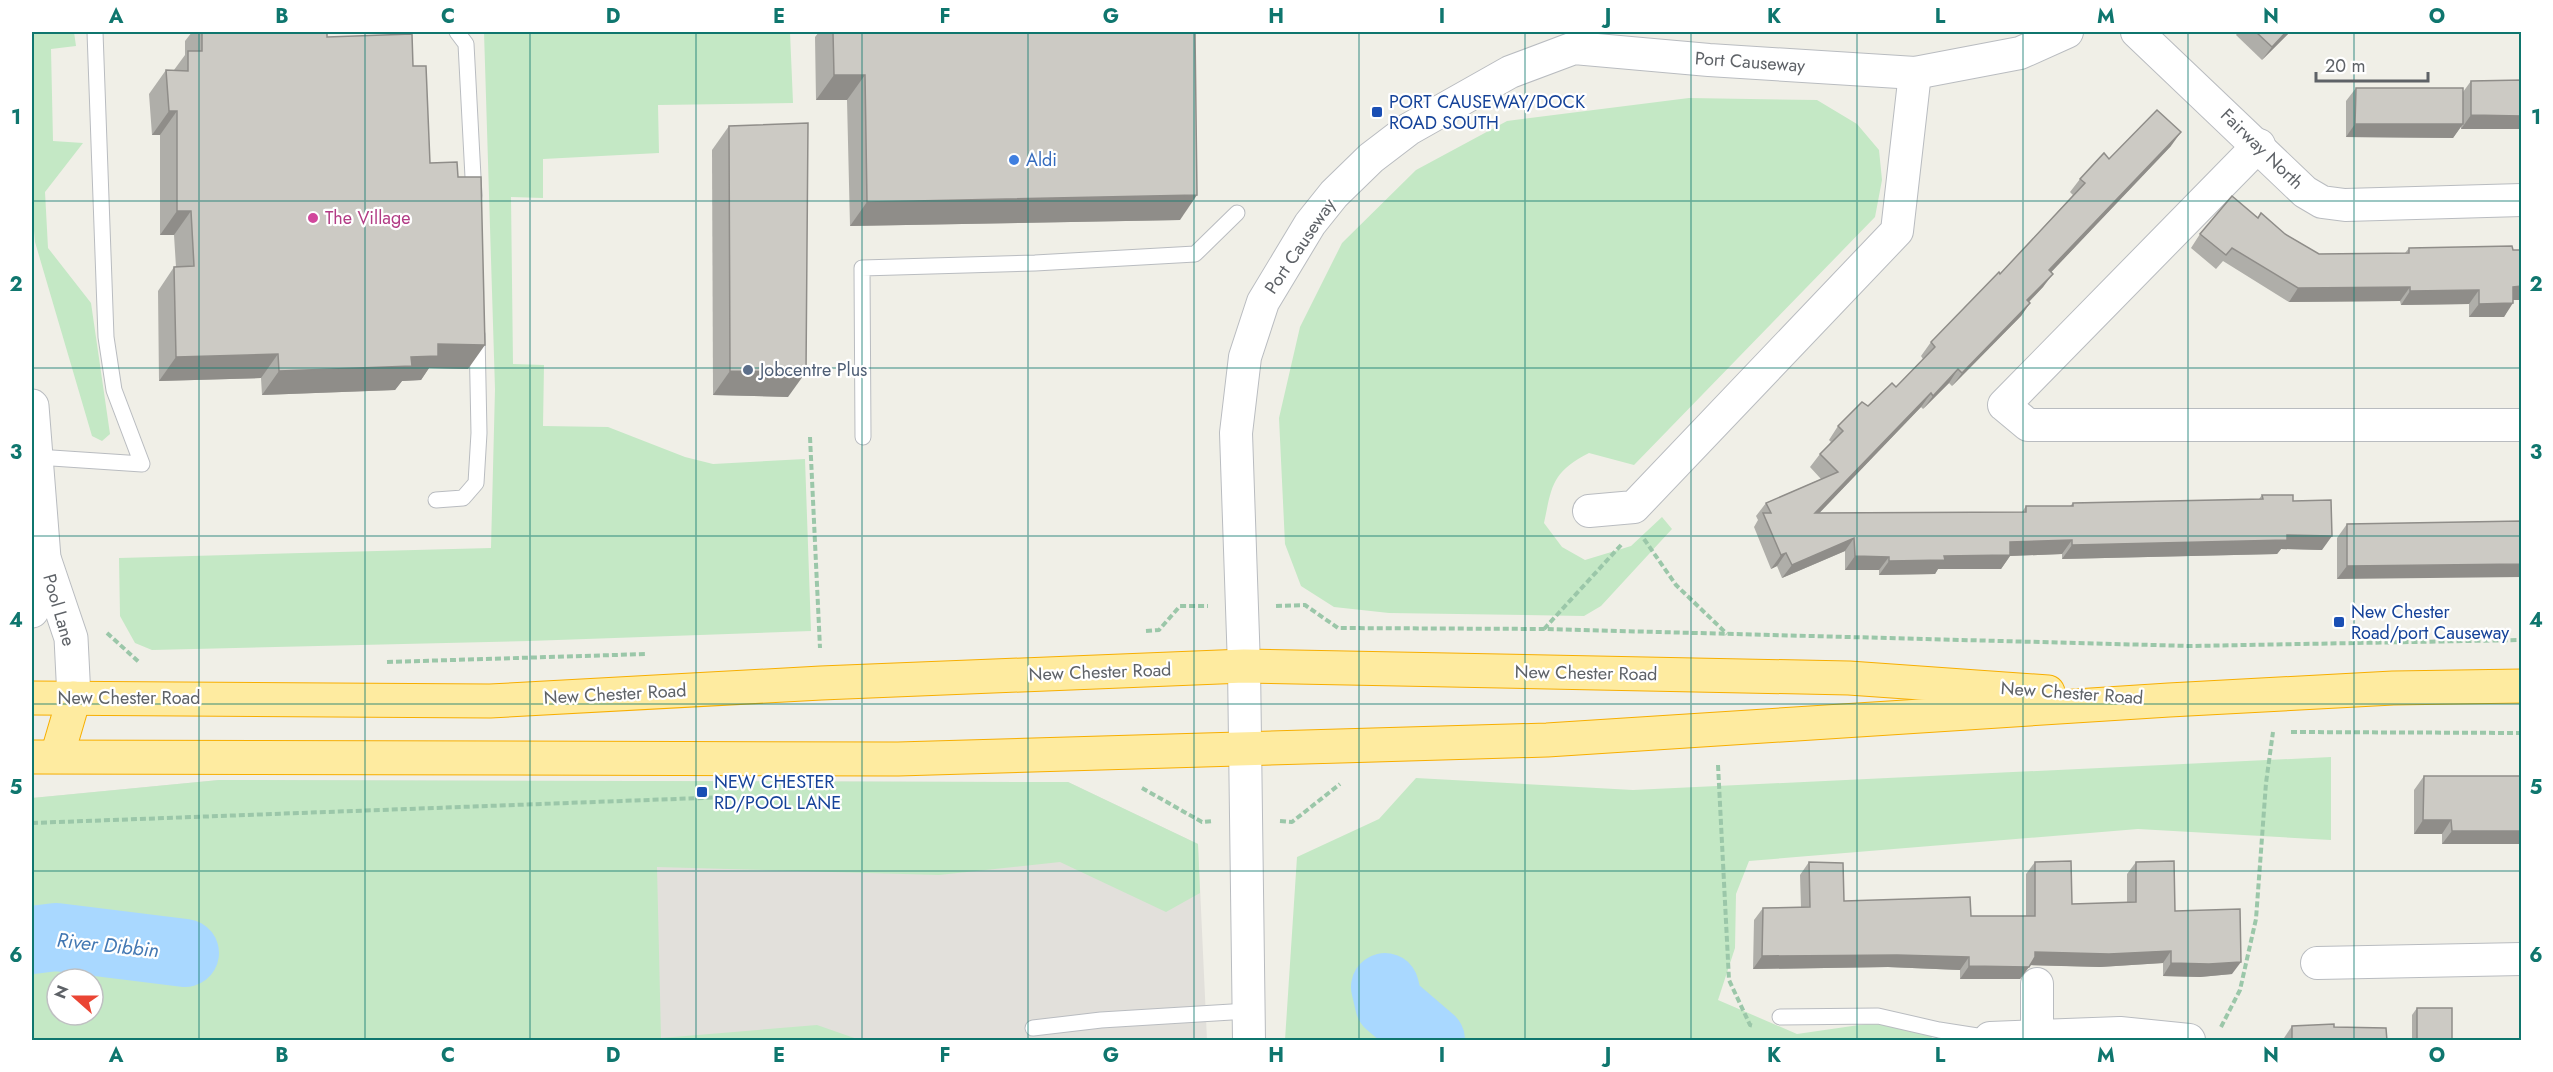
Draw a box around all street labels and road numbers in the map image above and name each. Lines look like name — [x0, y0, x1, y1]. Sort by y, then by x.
street label: Port Causeway — [1694, 45, 1806, 79]
street label: Fairway North — [2215, 103, 2309, 195]
street label: Port Causeway — [1258, 193, 1342, 299]
street label: Pool Lane — [36, 571, 82, 649]
street label: New Chester Road — [1028, 657, 1172, 687]
street label: New Chester Road — [1514, 659, 1658, 687]
street label: New Chester Road — [2000, 675, 2144, 711]
street label: New Chester Road — [543, 677, 687, 711]
street label: New Chester Road — [58, 685, 200, 711]

